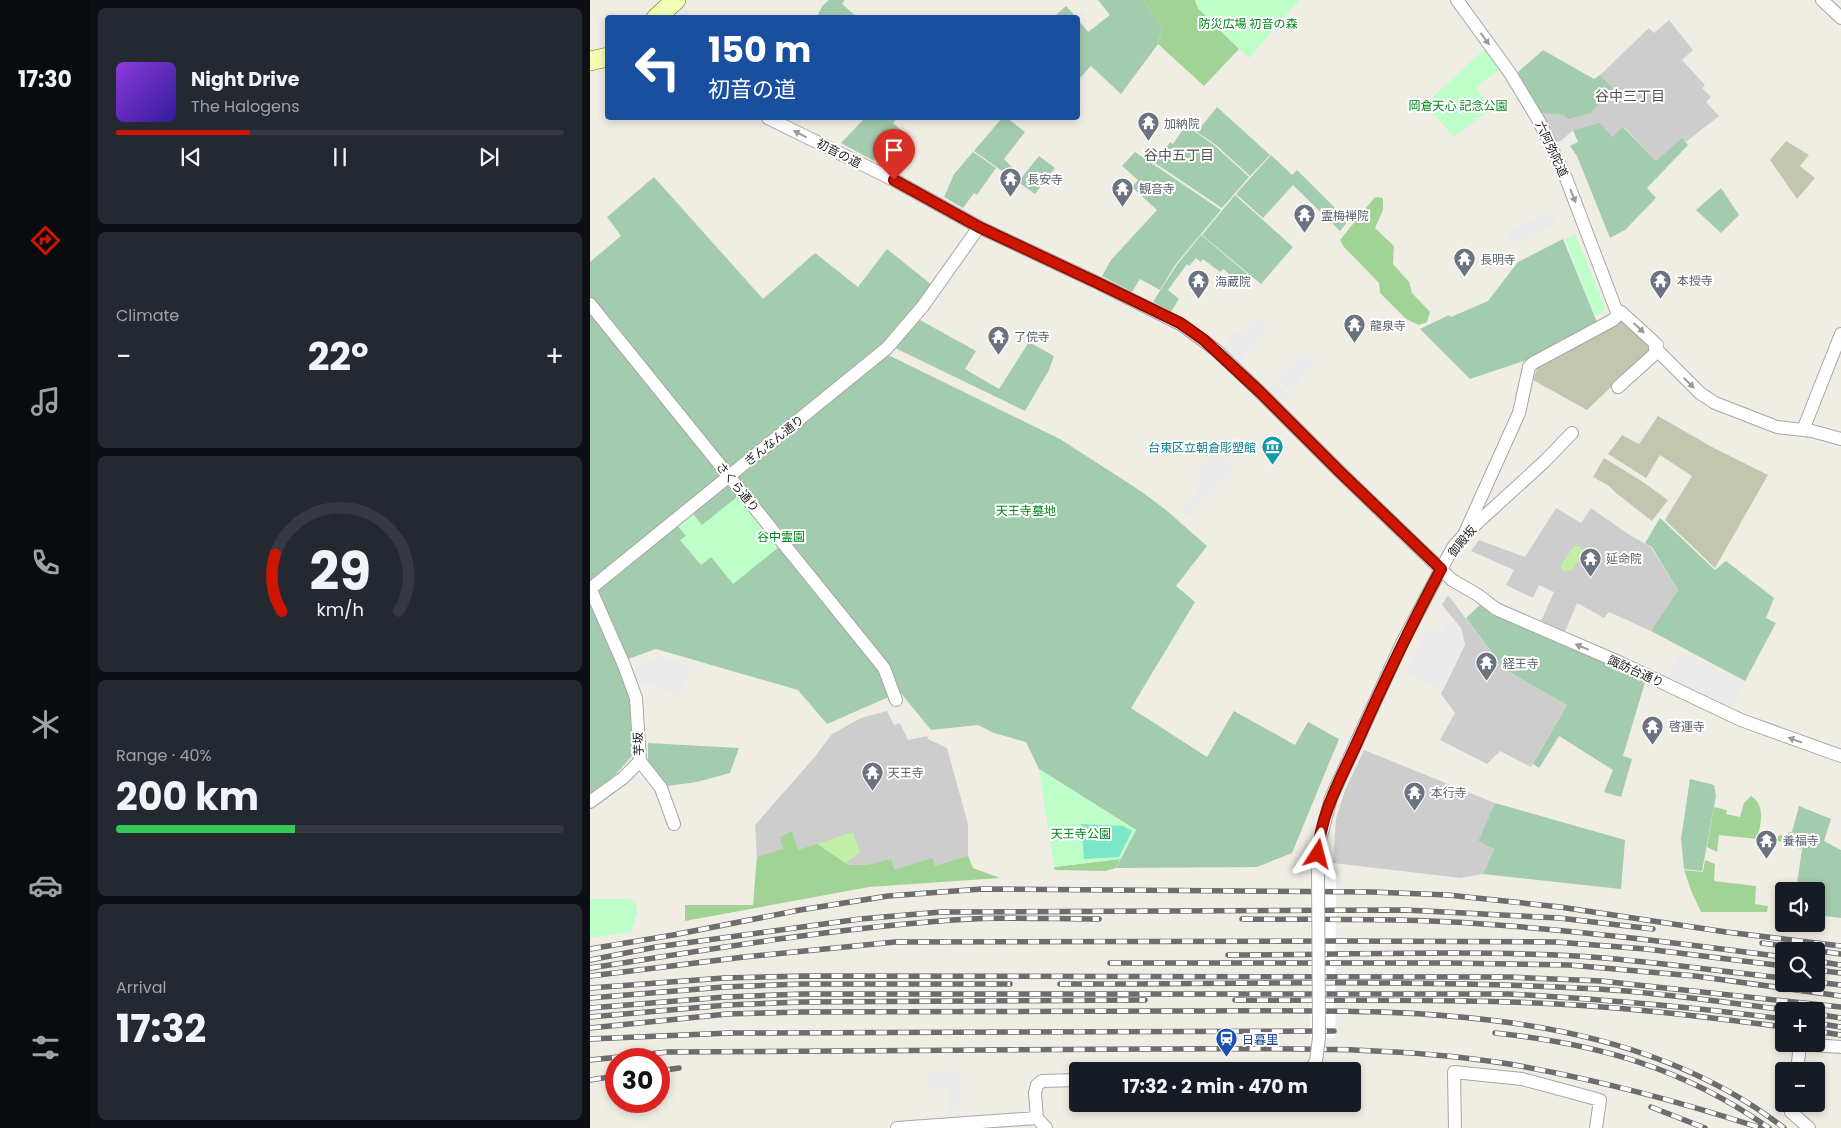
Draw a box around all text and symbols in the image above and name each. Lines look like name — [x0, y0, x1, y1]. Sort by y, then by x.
park label: 防災広場 初音の森 — [1198, 15, 1298, 32]
text: 150 m — [708, 25, 811, 74]
one-way arrow — [1480, 32, 1490, 46]
icon: left — [625, 35, 690, 100]
text: 17:30 — [18, 64, 72, 95]
text: Night Drive — [191, 66, 300, 93]
text: 初音の道 — [708, 74, 796, 105]
district label: 谷中三丁目 — [1595, 86, 1665, 106]
text: The Halogens — [191, 95, 299, 118]
park label: 岡倉天心 記念公園 — [1408, 97, 1508, 114]
temple icon: 加納院 — [1136, 111, 1160, 142]
place label: 加納院 — [1164, 115, 1200, 132]
street label: 六阿弥陀道 — [1532, 118, 1572, 180]
pin — [873, 129, 915, 180]
one-way arrow — [793, 130, 807, 138]
street label: 初音の道 — [814, 135, 864, 171]
icon: arrive — [880, 136, 908, 164]
icon: previous — [177, 143, 205, 171]
icon: pause — [326, 143, 354, 171]
icon: next — [475, 143, 503, 171]
district label: 谷中五丁目 — [1144, 145, 1214, 165]
temple icon: 長安寺 — [999, 167, 1023, 198]
place label: 長安寺 — [1027, 171, 1063, 188]
temple icon: 観音寺 — [1111, 176, 1135, 207]
place label: 観音寺 — [1139, 180, 1175, 197]
one-way arrow — [1569, 189, 1577, 204]
temple icon: 霊梅禅院 — [1293, 203, 1317, 234]
place label: 霊梅禅院 — [1321, 207, 1369, 224]
icon: directions — [28, 223, 63, 258]
temple icon: 長明寺 — [1452, 247, 1476, 278]
place label: 長明寺 — [1480, 251, 1516, 268]
temple icon: 本授寺 — [1649, 268, 1673, 299]
temple icon: 海蔵院 — [1187, 269, 1211, 300]
place label: 本授寺 — [1677, 272, 1713, 289]
place label: 海蔵院 — [1215, 273, 1251, 290]
text: Climate — [116, 304, 179, 327]
temple icon: 龍泉寺 — [1342, 313, 1366, 344]
place label: 龍泉寺 — [1370, 317, 1406, 334]
one-way arrow — [1633, 322, 1645, 334]
temple icon: 了俒寺 — [986, 324, 1010, 355]
place label: 了俒寺 — [1014, 328, 1050, 345]
text: 22° — [308, 330, 369, 383]
text: − — [116, 337, 131, 376]
text: + — [545, 337, 564, 376]
one-way arrow — [1683, 377, 1695, 389]
icon: music — [28, 384, 63, 419]
street label: ぎんなん通り — [741, 411, 807, 469]
museum icon: 台東区立朝倉彫塑館 — [1260, 435, 1284, 466]
place label: 台東区立朝倉彫塑館 — [1148, 439, 1256, 456]
street label: さくら通り — [713, 458, 763, 516]
park label: 天王寺墓地 — [996, 502, 1056, 519]
street label: 御殿坂 — [1444, 522, 1480, 560]
park label: 谷中霊園 — [757, 528, 805, 545]
text: 29 — [309, 535, 371, 608]
icon: phone — [28, 545, 63, 580]
temple icon: 延命院 — [1578, 546, 1602, 577]
place label: 延命院 — [1606, 550, 1642, 567]
text: km/h — [316, 597, 364, 622]
one-way arrow — [1575, 643, 1589, 651]
temple icon: 経王寺 — [1475, 651, 1499, 682]
street label: 諏訪台通り — [1605, 651, 1667, 691]
place label: 経王寺 — [1503, 655, 1539, 672]
icon: climate — [28, 707, 63, 742]
temple icon: 啓運寺 — [1641, 714, 1665, 745]
place label: 啓運寺 — [1669, 718, 1705, 735]
street label: 芋坂 — [629, 732, 647, 756]
one-way arrow — [1787, 736, 1802, 744]
text: Range · 40% — [116, 744, 212, 767]
temple icon: 天王寺 — [860, 760, 884, 791]
place label: 天王寺 — [888, 764, 924, 781]
text: 200 km — [116, 770, 259, 823]
temple icon: 本行寺 — [1403, 780, 1427, 811]
place label: 本行寺 — [1431, 784, 1467, 801]
park label: 天王寺公園 — [1051, 825, 1111, 842]
position arrow — [1291, 827, 1343, 879]
temple icon: 養福寺 — [1755, 828, 1779, 859]
place label: 養福寺 — [1783, 832, 1819, 849]
icon: car — [28, 868, 63, 903]
map controls — [1775, 882, 1825, 1112]
button: sound — [1775, 882, 1825, 932]
button: search — [1775, 942, 1825, 992]
text: Arrival — [116, 976, 166, 999]
text: 17:32 — [116, 1002, 206, 1055]
button: + — [1775, 1002, 1825, 1052]
station icon: 日暮里 — [1214, 1027, 1238, 1058]
icon: filters — [28, 1030, 63, 1065]
place label: 日暮里 — [1242, 1031, 1278, 1048]
speed limit sign: 30 — [605, 1048, 670, 1113]
button: − — [1775, 1062, 1825, 1112]
text: 17:32 · 2 min · 470 m — [1122, 1073, 1308, 1100]

